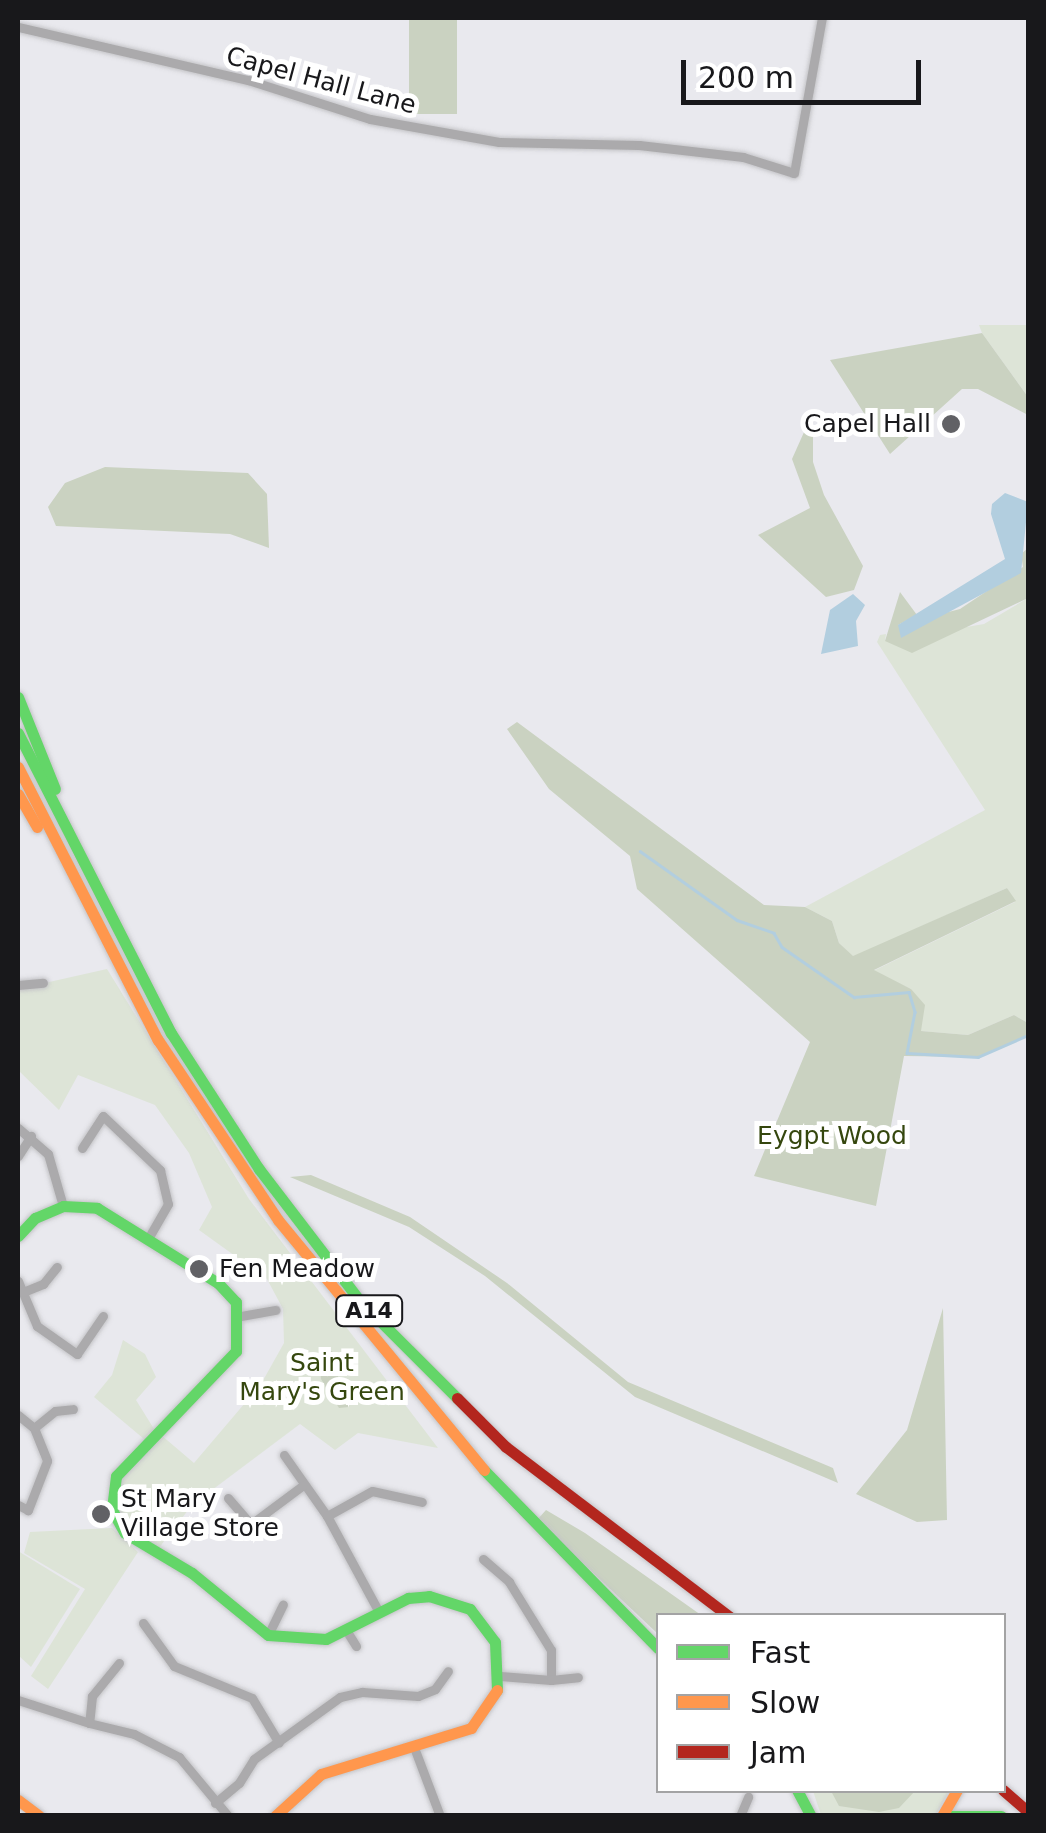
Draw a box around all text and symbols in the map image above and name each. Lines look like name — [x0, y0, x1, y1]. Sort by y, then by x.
scale bar — [686, 40, 926, 102]
street label: Capel Hall Lane — [223, 41, 419, 121]
text: 200 m — [698, 60, 794, 95]
place label: Capel Hall — [804, 409, 931, 439]
marker: Capel Hall — [940, 413, 962, 435]
park label: Eygpt Wood — [757, 1121, 907, 1151]
place label: Fen Meadow — [219, 1254, 375, 1284]
marker: Fen Meadow — [188, 1258, 210, 1280]
road number: A14 — [334, 1294, 404, 1328]
park label: Saint Mary's Green — [239, 1349, 405, 1408]
place label: St Mary Village Store — [121, 1485, 279, 1544]
marker: St Mary Village Store — [90, 1503, 112, 1525]
legend — [656, 1613, 1006, 1793]
text: Fast — [750, 1635, 810, 1670]
text: Slow — [750, 1685, 820, 1720]
text: Jam — [750, 1735, 806, 1770]

